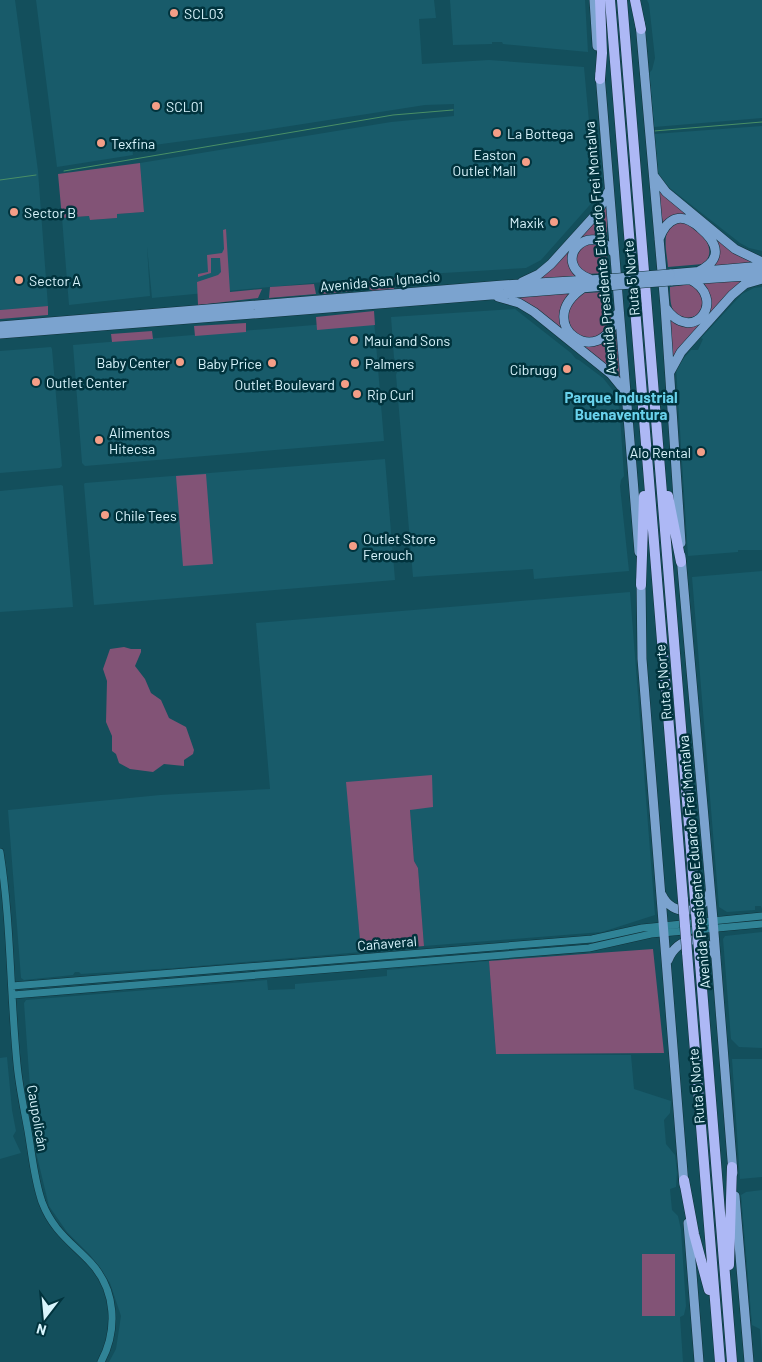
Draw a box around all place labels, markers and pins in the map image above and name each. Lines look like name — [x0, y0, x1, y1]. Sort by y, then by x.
place label: SCL03 — [184, 5, 224, 22]
marker: SCL03 — [168, 7, 180, 19]
place label: SCL01 — [166, 98, 203, 115]
marker: SCL01 — [150, 100, 162, 112]
place label: La Bottega — [507, 125, 573, 142]
marker: La Bottega — [491, 127, 503, 139]
place label: Texfina — [111, 135, 155, 152]
marker: Texfina — [95, 137, 107, 149]
place label: Easton Outlet Mall — [453, 146, 516, 179]
marker: Easton Outlet Mall — [520, 156, 532, 168]
place label: Sector B — [24, 204, 76, 221]
marker: Sector B — [8, 206, 20, 218]
place label: Maxik — [510, 214, 544, 231]
marker: Maxik — [548, 216, 560, 228]
place label: Sector A — [29, 272, 81, 289]
marker: Sector A — [13, 274, 25, 286]
place label: Maui and Sons — [364, 332, 450, 349]
marker: Maui and Sons — [348, 334, 360, 346]
place label: Baby Center — [96, 354, 170, 371]
place label: Baby Price — [198, 355, 262, 372]
place label: Palmers — [365, 355, 415, 372]
marker: Baby Center — [174, 356, 186, 368]
marker: Baby Price — [266, 357, 278, 369]
marker: Palmers — [349, 357, 361, 369]
place label: Cibrugg — [510, 361, 557, 378]
marker: Cibrugg — [561, 363, 573, 375]
place label: Outlet Center — [46, 374, 127, 391]
marker: Outlet Center — [30, 376, 42, 388]
place label: Outlet Boulevard — [234, 376, 335, 393]
marker: Outlet Boulevard — [339, 378, 351, 390]
place label: Rip Curl — [367, 386, 414, 403]
marker: Rip Curl — [351, 388, 363, 400]
place label: Alimentos Hitecsa — [109, 424, 170, 457]
marker: Alimentos Hitecsa — [93, 434, 105, 446]
place label: Alo Rental — [630, 444, 691, 461]
marker: Alo Rental — [695, 446, 707, 458]
place label: Chile Tees — [115, 507, 177, 524]
marker: Chile Tees — [99, 509, 111, 521]
place label: Outlet Store Ferouch — [363, 530, 436, 563]
marker: Outlet Store Ferouch — [347, 540, 359, 552]

